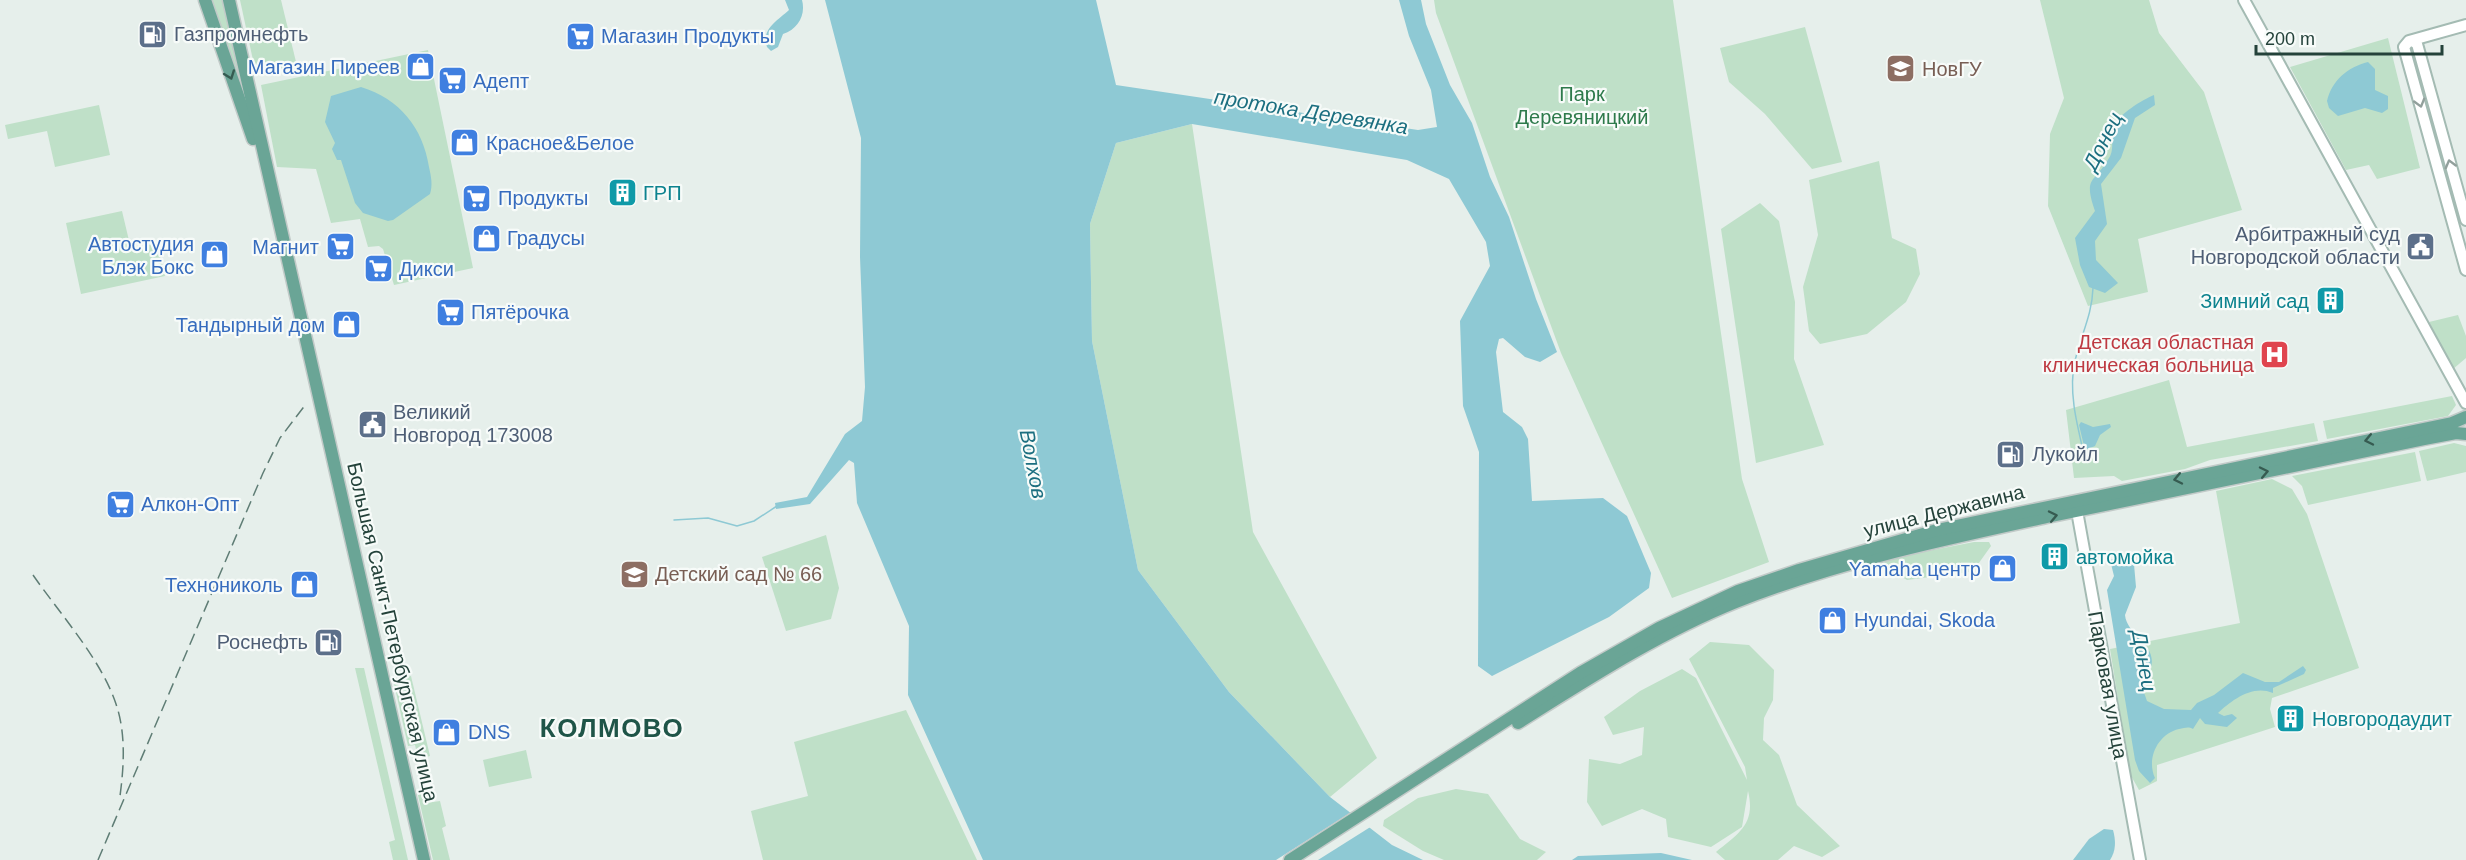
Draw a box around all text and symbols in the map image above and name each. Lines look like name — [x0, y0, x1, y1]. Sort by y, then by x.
fuel station icon: Газпромнефть — [137, 18, 169, 50]
scale bar — [2256, 18, 2442, 56]
supermarket icon: Магазин Продукты — [564, 20, 596, 52]
place label: Газпромнефть — [174, 23, 308, 45]
place label: Магазин Продукты — [601, 25, 774, 47]
text: 200 m — [2265, 29, 2315, 49]
shop icon: Магазин Пиреев — [405, 51, 437, 83]
school or university icon: НовГУ — [1885, 53, 1917, 85]
place label: Магазин Пиреев — [248, 56, 400, 78]
place label: НовГУ — [1922, 58, 1982, 80]
supermarket icon: Адепт — [436, 65, 468, 97]
one-way arrow — [222, 69, 235, 80]
place label: Адепт — [473, 70, 529, 92]
park label: Парк Деревяницкий — [1516, 83, 1648, 128]
water label: протока Деревянка — [1212, 85, 1410, 138]
one-way arrow — [2412, 98, 2425, 108]
water label: Донец — [2077, 108, 2127, 175]
shop icon: Красное&Белое — [449, 127, 481, 159]
place label: Красное&Белое — [486, 132, 634, 154]
one-way arrow — [2445, 159, 2458, 169]
building icon: ГРП — [606, 177, 638, 209]
supermarket icon: Продукты — [461, 182, 493, 214]
place label: ГРП — [643, 182, 682, 204]
place label: Продукты — [498, 187, 588, 209]
shop icon: Градусы — [470, 222, 502, 254]
place label: Арбитражный суд Новгородской области — [2191, 223, 2400, 268]
place label: Градусы — [507, 227, 585, 249]
public building icon: Арбитражный суд Новгородской области — [2405, 230, 2437, 262]
supermarket icon: Магнит — [324, 231, 356, 263]
place label: Автостудия Блэк Бокс — [88, 233, 194, 278]
place label: Магнит — [252, 236, 319, 258]
shop icon: Автостудия Блэк Бокс — [199, 239, 231, 271]
supermarket icon: Дикси — [362, 253, 394, 285]
place label: Дикси — [399, 258, 454, 280]
building icon: Зимний сад — [2314, 285, 2346, 317]
place label: Зимний сад — [2200, 290, 2309, 312]
supermarket icon: Пятёрочка — [434, 296, 466, 328]
place label: Пятёрочка — [471, 301, 570, 323]
shop icon: Тандырный дом — [330, 309, 362, 341]
place label: Тандырный дом — [176, 314, 325, 336]
place label: Детская областная клиническая больница — [2043, 331, 2255, 376]
hospital icon: Детская областная клиническая больница — [2259, 338, 2291, 370]
place label: Великий Новгород 173008 — [393, 401, 553, 446]
public building icon: Великий Новгород 173008 — [356, 408, 388, 440]
water label: Волхов — [1016, 427, 1051, 500]
one-way arrow — [2364, 433, 2374, 446]
fuel station icon: Лукойл — [1995, 438, 2027, 470]
place label: Лукойл — [2032, 443, 2098, 465]
street label: Большая Санкт-Петербургская улица — [343, 460, 443, 805]
one-way arrow — [2259, 466, 2269, 479]
one-way arrow — [2173, 472, 2183, 485]
street label: улица Державина — [1861, 480, 2027, 542]
supermarket icon: Алкон-Опт — [104, 488, 136, 520]
place label: Алкон-Опт — [141, 493, 239, 515]
one-way arrow — [2047, 510, 2057, 523]
building icon: автомойка — [2039, 541, 2071, 573]
place label: автомойка — [2076, 546, 2175, 568]
shop icon: Yamaha центр — [1986, 553, 2018, 585]
school or university icon: Детский сад № 66 — [618, 558, 650, 590]
place label: Yamaha центр — [1849, 558, 1981, 580]
place label: Детский сад № 66 — [655, 563, 822, 585]
shop icon: Технониколь — [288, 569, 320, 601]
place label: Технониколь — [165, 574, 283, 596]
shop icon: Hyundai, Skoda — [1817, 604, 1849, 636]
place label: Hyundai, Skoda — [1854, 609, 1996, 631]
street label: Парковая улица — [2084, 609, 2132, 761]
fuel station icon: Роснефть — [313, 626, 345, 658]
water label: Донец — [2127, 627, 2161, 693]
place label: Роснефть — [217, 631, 308, 653]
building icon: Новгородаудит — [2275, 703, 2307, 735]
place label: Новгородаудит — [2312, 708, 2452, 730]
district label: КОЛМОВО — [540, 713, 684, 743]
shop icon: DNS — [431, 716, 463, 748]
place label: DNS — [468, 721, 510, 743]

